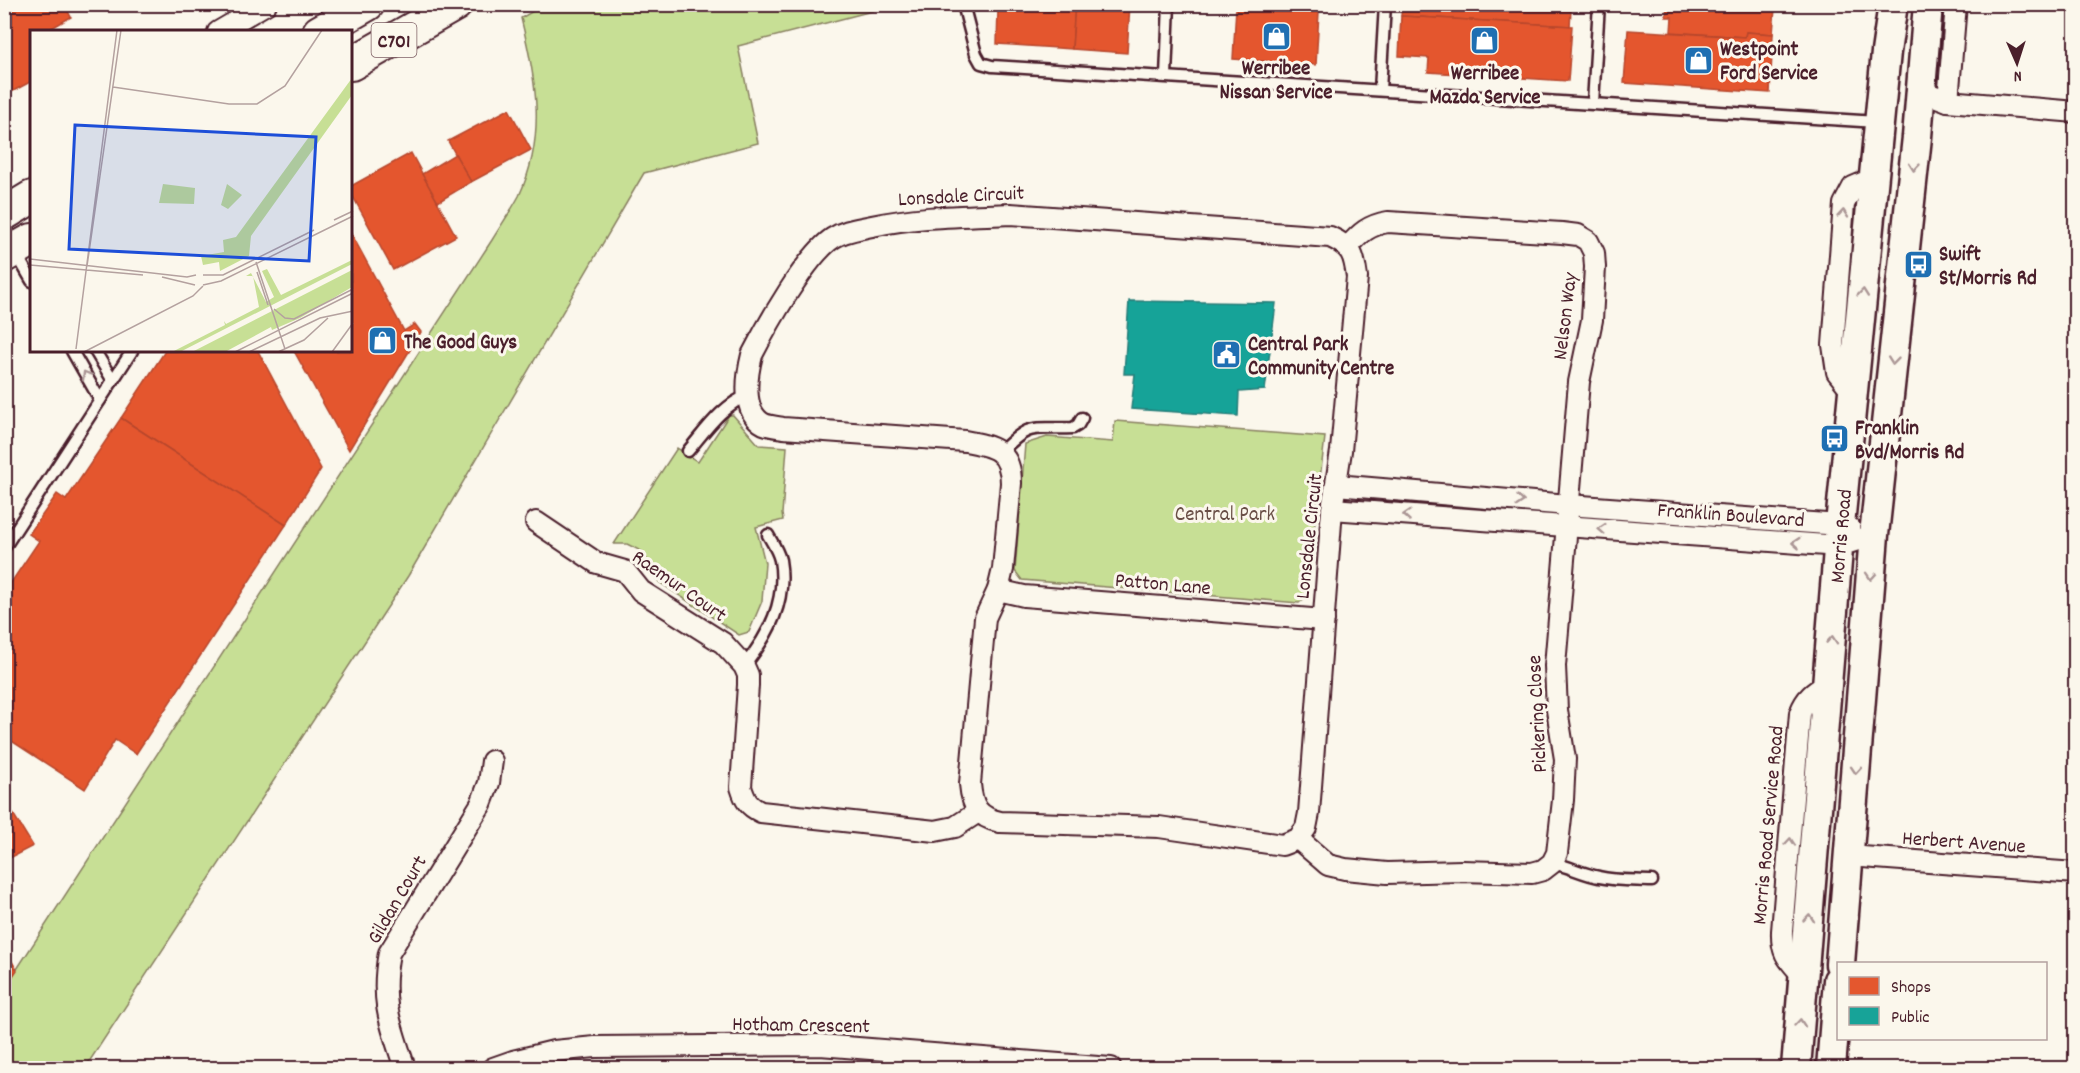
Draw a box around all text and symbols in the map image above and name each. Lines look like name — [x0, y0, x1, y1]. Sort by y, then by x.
shop icon: Werribee Nissan Service — [1260, 20, 1292, 52]
road number: C701 — [372, 23, 416, 57]
shop icon: Werribee Mazda Service — [1469, 25, 1501, 57]
inset map — [30, 30, 352, 352]
north arrow — [1987, 33, 2047, 93]
place label: Westpoint Ford Service — [1720, 36, 1818, 90]
shop icon: Westpoint Ford Service — [1683, 44, 1715, 76]
place label: Werribee Nissan Service — [1220, 55, 1332, 109]
place label: Werribee Mazda Service — [1429, 60, 1541, 114]
text: N — [2013, 64, 2022, 87]
one-way arrow — [1908, 163, 1921, 172]
street label: Lonsdale Circuit — [897, 180, 1025, 216]
one-way arrow — [1836, 209, 1849, 219]
place label: Swift St/Morris Rd — [1939, 241, 2037, 295]
bus stop icon: Swift St/Morris Rd — [1902, 249, 1934, 281]
street label: Nelson Way — [1547, 271, 1587, 362]
one-way arrow — [1856, 288, 1869, 297]
shop icon: The Good Guys — [367, 325, 399, 357]
place label: The Good Guys — [404, 329, 517, 359]
place label: Central Park Community Centre — [1248, 331, 1394, 385]
public building icon: Central Park Community Centre — [1211, 339, 1243, 371]
one-way arrow — [1887, 357, 1899, 366]
one-way arrow — [82, 371, 94, 381]
place label: Franklin Bvd/Morris Rd — [1855, 415, 1964, 469]
bus stop icon: Franklin Bvd/Morris Rd — [1818, 423, 1850, 455]
street label: Lonsdale Circuit — [1289, 472, 1333, 601]
street label: Morris Road — [1824, 488, 1862, 584]
one-way arrow — [1515, 494, 1524, 507]
street label: Franklin Boulevard — [1656, 497, 1805, 537]
park label: Central Park — [1175, 501, 1275, 531]
one-way arrow — [1403, 509, 1412, 522]
one-way arrow — [1597, 523, 1606, 536]
one-way arrow — [1792, 537, 1801, 550]
street label: Raemur Court — [625, 544, 732, 631]
street label: Patton Lane — [1114, 567, 1212, 605]
one-way arrow — [1864, 572, 1877, 581]
one-way arrow — [1825, 636, 1838, 645]
street label: Pickering Close — [1521, 654, 1557, 773]
street label: Morris Road Service Road — [1746, 725, 1794, 926]
one-way arrow — [1850, 766, 1863, 775]
street label: Herbert Avenue — [1901, 825, 2027, 863]
one-way arrow — [1783, 838, 1796, 847]
street label: Gildan Court — [361, 850, 436, 950]
one-way arrow — [1802, 914, 1815, 923]
legend — [1837, 962, 2047, 1040]
text: Shops — [1891, 976, 1931, 1001]
text: Public — [1891, 1006, 1930, 1031]
street label: Hotham Crescent — [732, 1011, 870, 1043]
one-way arrow — [1793, 1018, 1806, 1027]

